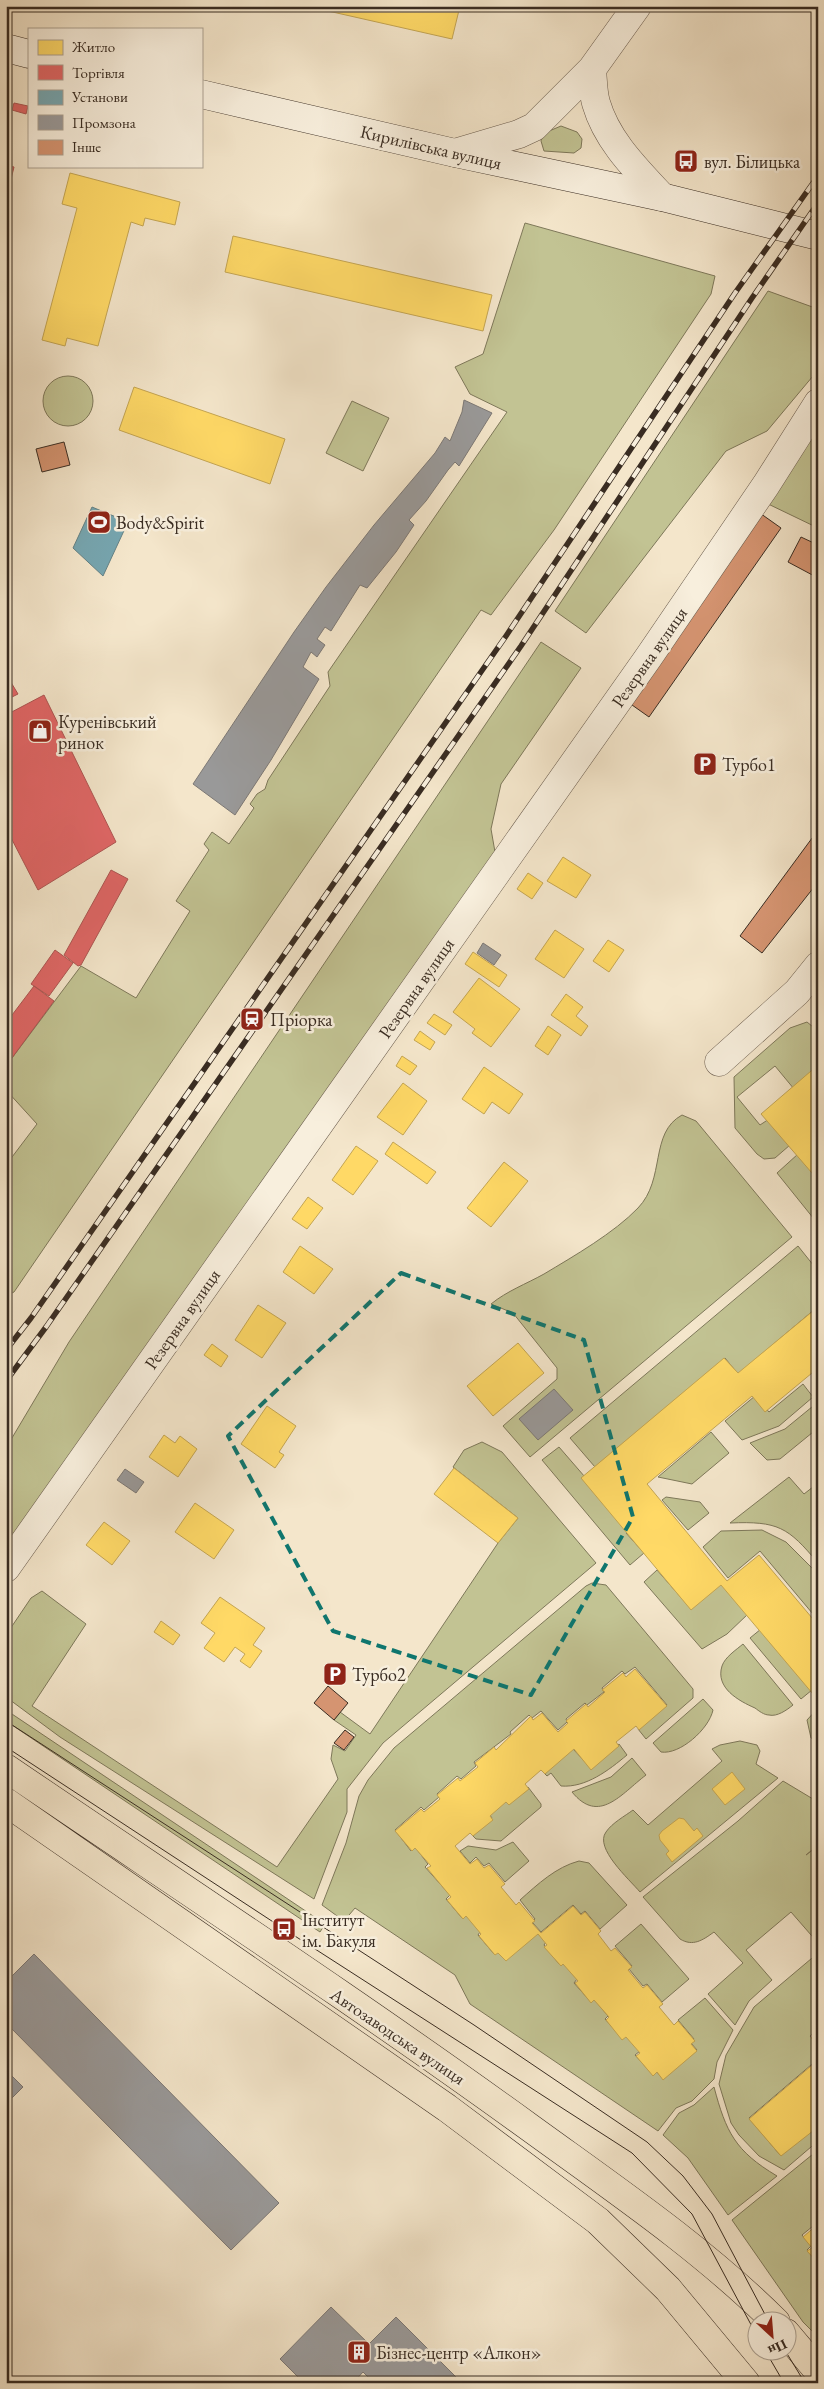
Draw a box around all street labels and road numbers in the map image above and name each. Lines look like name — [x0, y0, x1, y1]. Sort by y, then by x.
street label: Кирилівська вулиця — [358, 120, 504, 174]
street label: Резервна вулиця — [606, 602, 692, 712]
street label: Резервна вулиця — [373, 933, 459, 1043]
street label: Резервна вулиця — [139, 1264, 225, 1374]
street label: Автозаводська вулиця — [325, 1982, 470, 2090]

